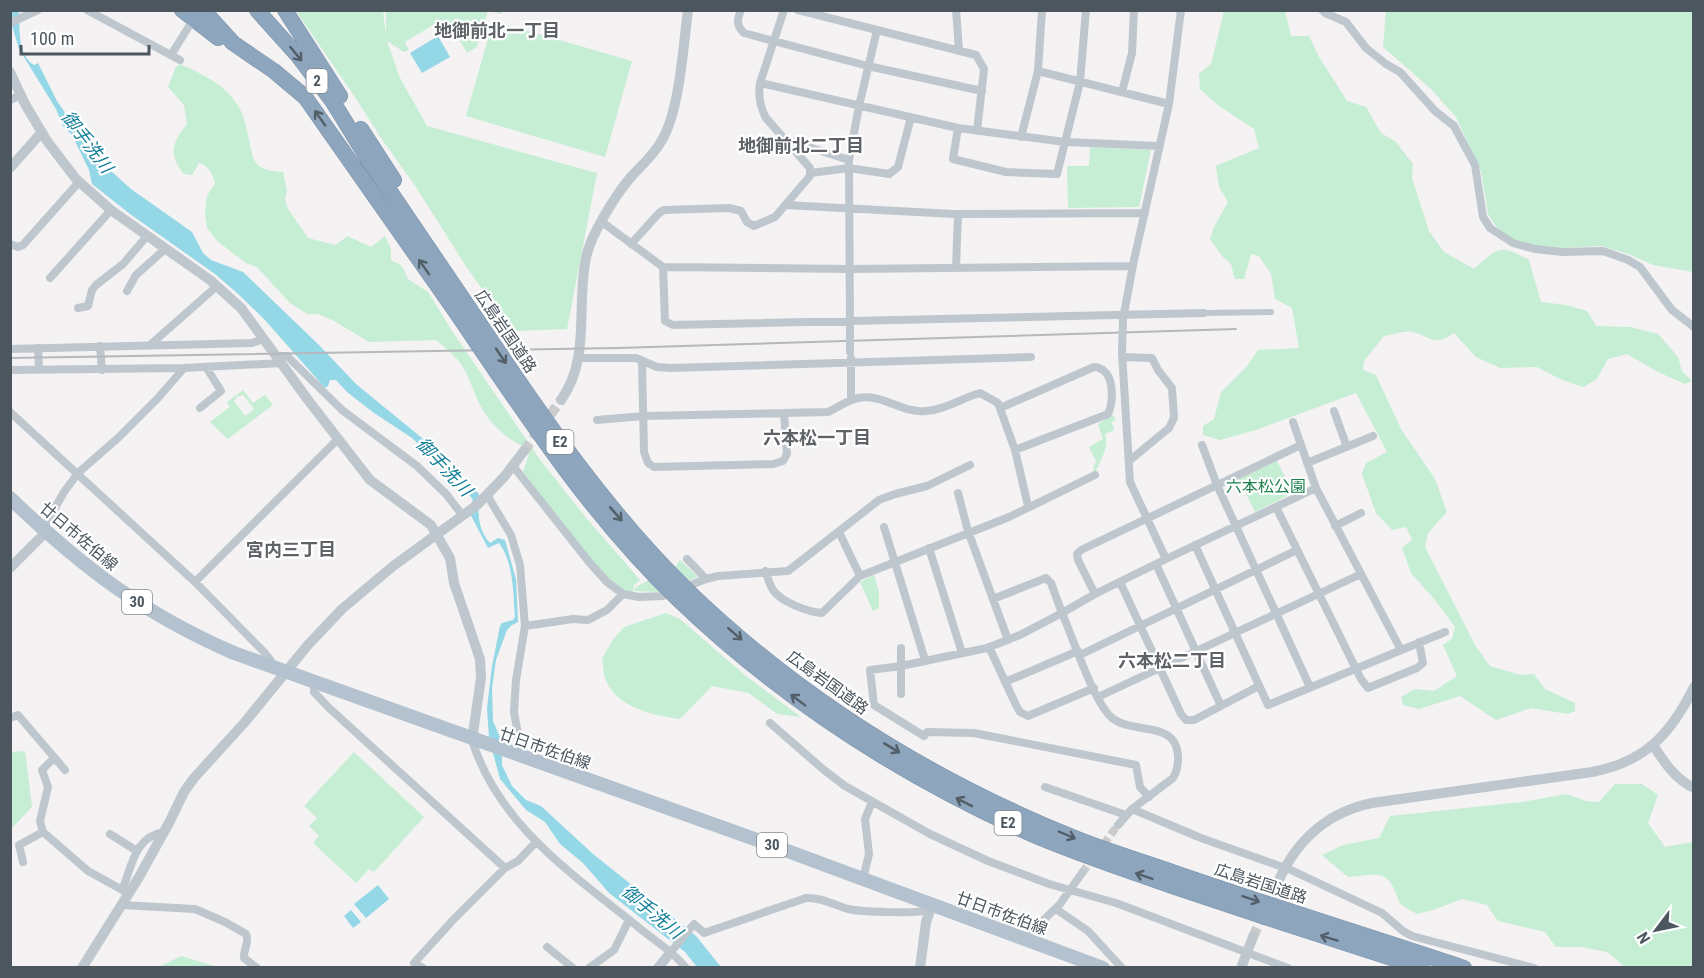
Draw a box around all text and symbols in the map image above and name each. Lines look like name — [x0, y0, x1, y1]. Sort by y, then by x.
scale bar — [21, 18, 148, 56]
district label: 地御前北一丁目 — [434, 20, 560, 41]
text: 100 m — [30, 28, 74, 49]
one-way arrow — [290, 46, 303, 62]
road number: 2 — [306, 69, 328, 93]
water label: 御手洗川 — [57, 107, 119, 178]
one-way arrow — [314, 110, 326, 126]
district label: 地御前北二丁目 — [738, 135, 864, 156]
one-way arrow — [418, 260, 430, 276]
street label: 広島岩国道路 — [471, 286, 540, 376]
one-way arrow — [495, 348, 507, 364]
district label: 六本松一丁目 — [763, 427, 871, 448]
road number: E2 — [546, 430, 574, 454]
water label: 御手洗川 — [412, 433, 478, 502]
park label: 六本松公園 — [1226, 477, 1306, 496]
street label: 廿日市佐伯線 — [36, 498, 122, 575]
one-way arrow — [609, 506, 623, 521]
district label: 宮内三丁目 — [246, 539, 336, 560]
road number: 30 — [122, 590, 152, 614]
one-way arrow — [726, 626, 742, 640]
street label: 広島岩国道路 — [783, 647, 872, 718]
district label: 六本松二丁目 — [1118, 650, 1226, 671]
one-way arrow — [791, 693, 807, 706]
street label: 廿日市佐伯線 — [496, 724, 593, 773]
one-way arrow — [883, 742, 900, 754]
one-way arrow — [956, 796, 973, 808]
road number: E2 — [994, 811, 1022, 835]
one-way arrow — [1057, 830, 1075, 841]
road number: 30 — [757, 833, 787, 857]
street label: 広島岩国道路 — [1212, 860, 1309, 907]
one-way arrow — [1135, 870, 1154, 881]
water label: 御手洗川 — [618, 880, 688, 944]
street label: 廿日市佐伯線 — [953, 888, 1050, 939]
one-way arrow — [1241, 895, 1260, 906]
north arrow — [1626, 900, 1686, 960]
text: N — [1633, 928, 1654, 947]
one-way arrow — [1320, 932, 1339, 943]

